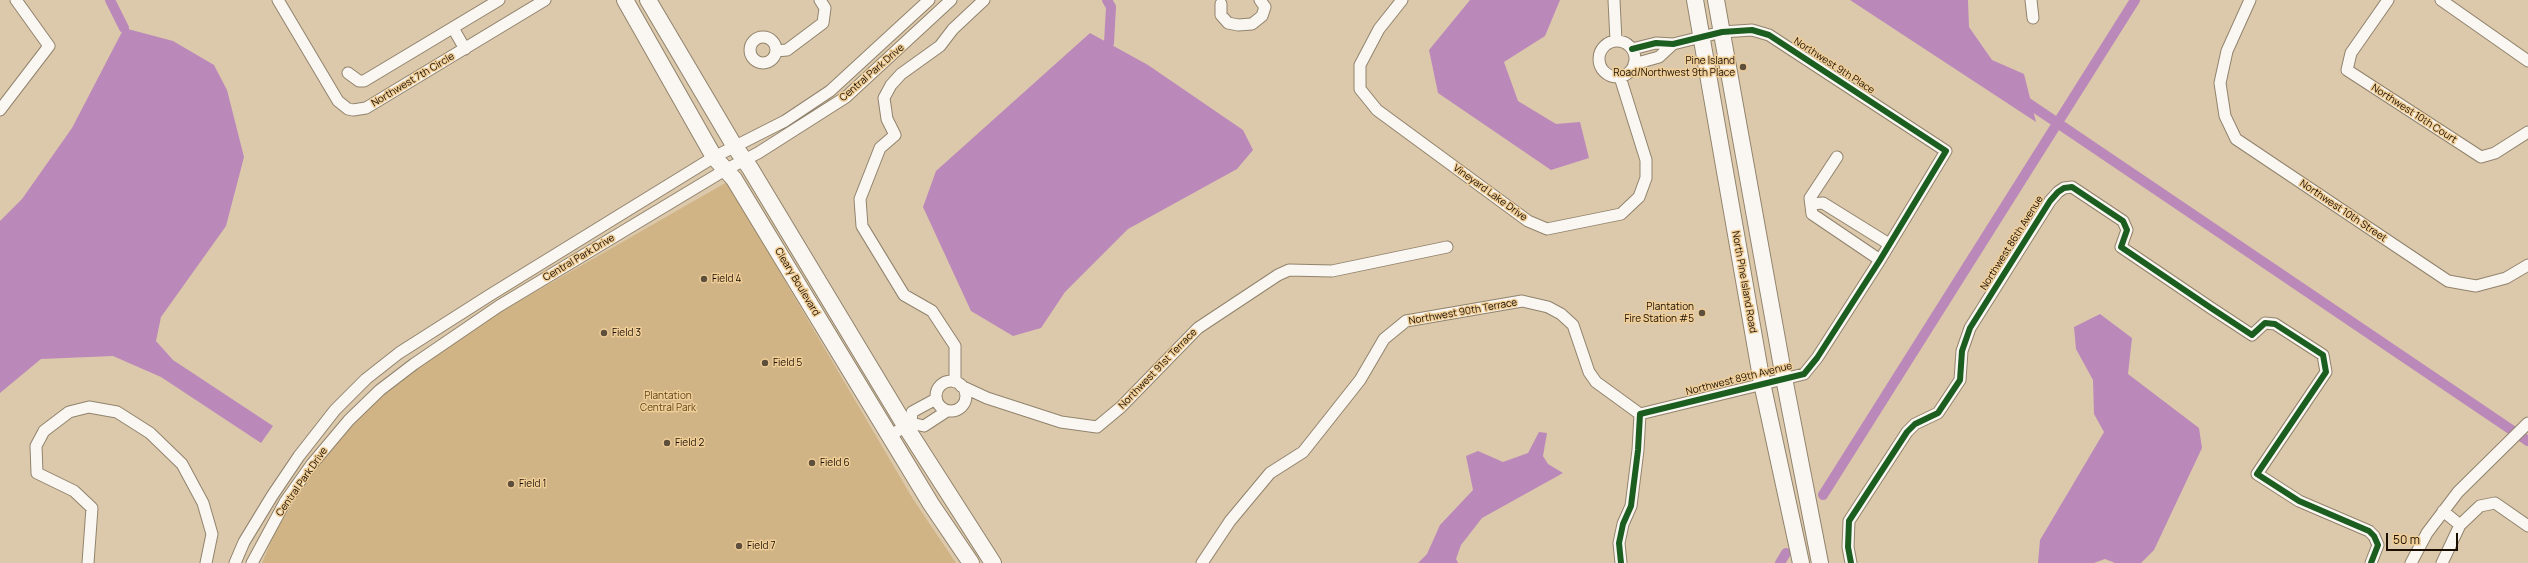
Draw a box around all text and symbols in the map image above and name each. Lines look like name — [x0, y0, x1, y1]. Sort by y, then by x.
street label: Northwest 9th Place — [1791, 35, 1877, 97]
street label: Central Park Drive — [837, 42, 907, 104]
street label: Northwest 7th Circle — [369, 51, 457, 109]
place label: Pine Island Road/Northwest 9th Place — [1613, 55, 1735, 78]
marker: Pine Island Road/Northwest 9th Place — [1738, 62, 1748, 72]
street label: Northwest 10th Court — [2369, 82, 2459, 146]
street label: Vineyard Lake Drive — [1451, 162, 1529, 224]
street label: Northwest 10th Street — [2297, 177, 2389, 245]
street label: Northwest 86th Avenue — [1978, 194, 2046, 292]
street label: North Pine Island Road — [1729, 230, 1759, 334]
street label: Central Park Drive — [541, 232, 617, 284]
street label: Cleary Boulevard — [772, 246, 822, 318]
place label: Field 4 — [712, 273, 741, 285]
marker: Field 4 — [699, 274, 709, 284]
street label: Northwest 90th Terrace — [1408, 297, 1518, 327]
place label: Plantation Fire Station #5 — [1624, 301, 1694, 324]
marker: Plantation Fire Station #5 — [1697, 308, 1707, 318]
street label: Northwest 91st Terrace — [1117, 326, 1199, 412]
place label: Field 3 — [612, 327, 641, 339]
marker: Field 3 — [599, 328, 609, 338]
place label: Field 5 — [773, 357, 802, 369]
marker: Field 5 — [760, 358, 770, 368]
street label: Northwest 89th Avenue — [1685, 360, 1793, 398]
park label: Plantation Central Park — [640, 390, 696, 414]
place label: Field 2 — [675, 437, 704, 449]
marker: Field 2 — [662, 438, 672, 448]
street label: Central Park Drive — [274, 445, 330, 519]
place label: Field 6 — [820, 457, 850, 469]
marker: Field 6 — [807, 458, 817, 468]
place label: Field 1 — [519, 478, 546, 490]
marker: Field 1 — [506, 479, 516, 489]
scale bar — [2388, 525, 2460, 551]
text: 50 m — [2393, 531, 2420, 548]
place label: Field 7 — [747, 540, 775, 552]
marker: Field 7 — [734, 541, 744, 551]

